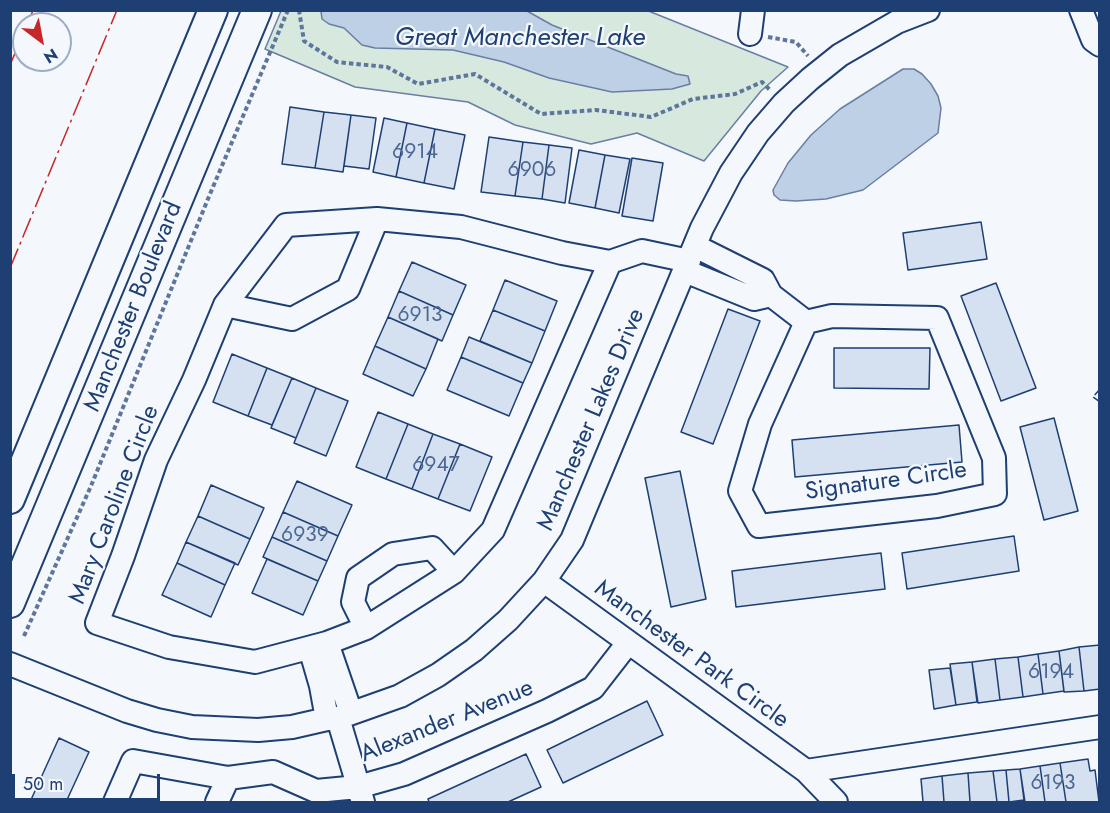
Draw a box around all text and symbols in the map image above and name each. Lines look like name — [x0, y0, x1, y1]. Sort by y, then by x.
north arrow — [12, 12, 72, 72]
water label: Great Manchester Lake — [395, 23, 645, 55]
text: N — [39, 43, 62, 69]
house number: 6914 — [392, 140, 438, 166]
house number: 6906 — [508, 158, 556, 184]
street label: Manchester Boulevard — [79, 198, 189, 416]
house number: 6913 — [397, 303, 443, 329]
street label: Manchester Lakes Drive — [532, 305, 652, 535]
street label: Mary Caroline Circle — [64, 402, 166, 608]
house number: 6947 — [412, 453, 460, 479]
street label: Signature Circle — [803, 456, 969, 508]
house number: 6939 — [281, 523, 329, 549]
street label: Manchester Park Circle — [588, 575, 794, 735]
house number: 6194 — [1028, 660, 1074, 686]
street label: Alexander Avenue — [356, 674, 538, 770]
scale bar — [15, 762, 164, 800]
text: 50 m — [23, 771, 63, 797]
house number: 6193 — [1030, 771, 1076, 797]

